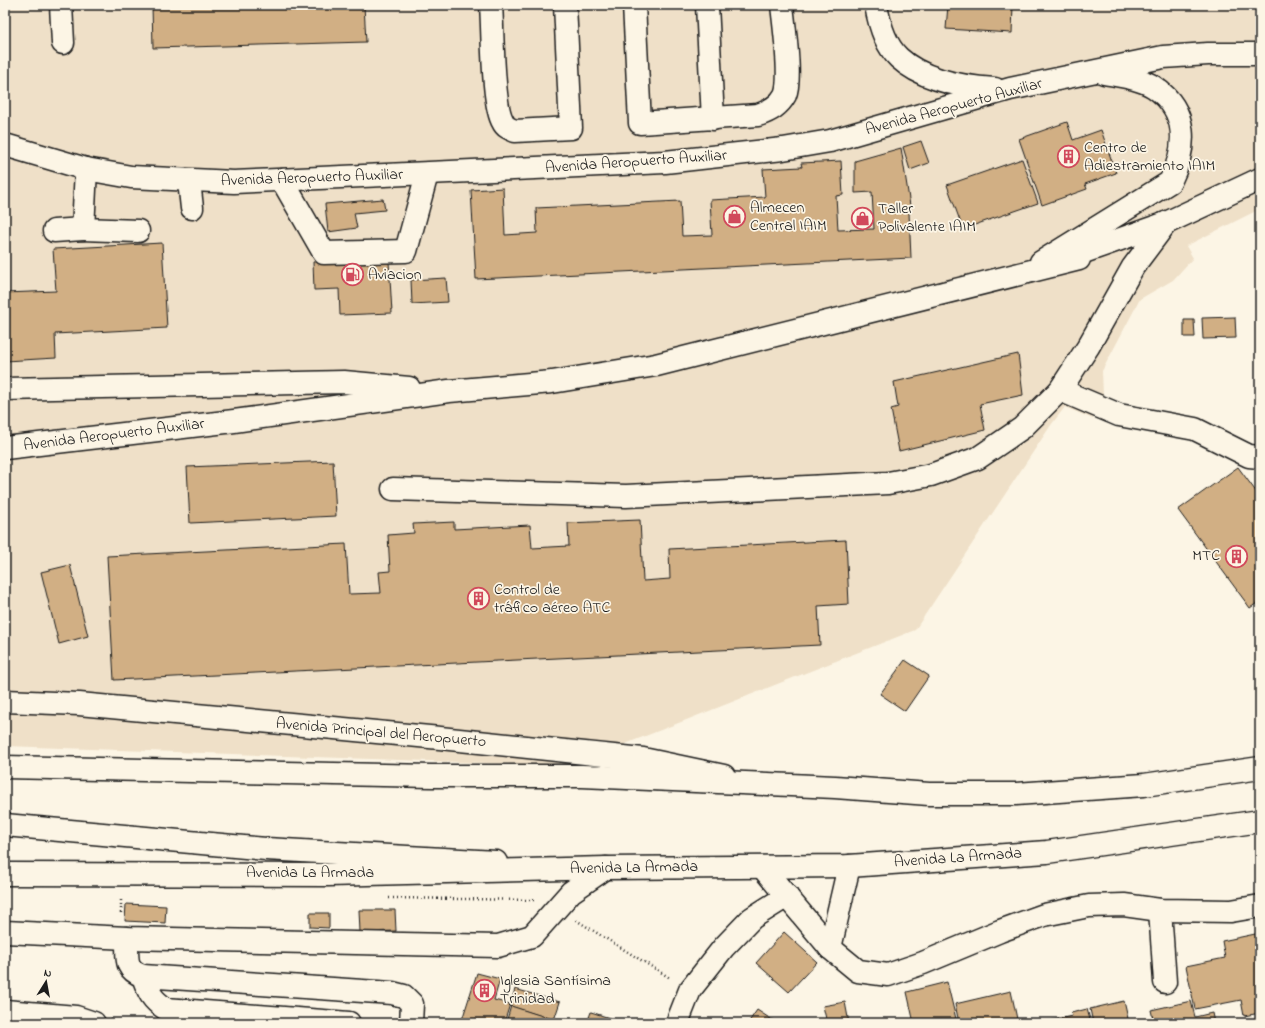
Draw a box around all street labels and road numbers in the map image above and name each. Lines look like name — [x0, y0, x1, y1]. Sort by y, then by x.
street label: Avenida Aeropuerto Auxiliar — [863, 72, 1045, 142]
street label: Avenida Aeropuerto Auxiliar — [544, 144, 728, 180]
street label: Avenida Aeropuerto Auxiliar — [221, 163, 403, 193]
street label: Avenida Aeropuerto Auxiliar — [22, 412, 206, 458]
street label: Avenida Principal del Aeropuerto — [275, 712, 487, 754]
street label: Avenida La Armada — [893, 842, 1023, 874]
street label: Avenida La Armada — [570, 855, 698, 881]
street label: Avenida La Armada — [246, 861, 374, 885]

